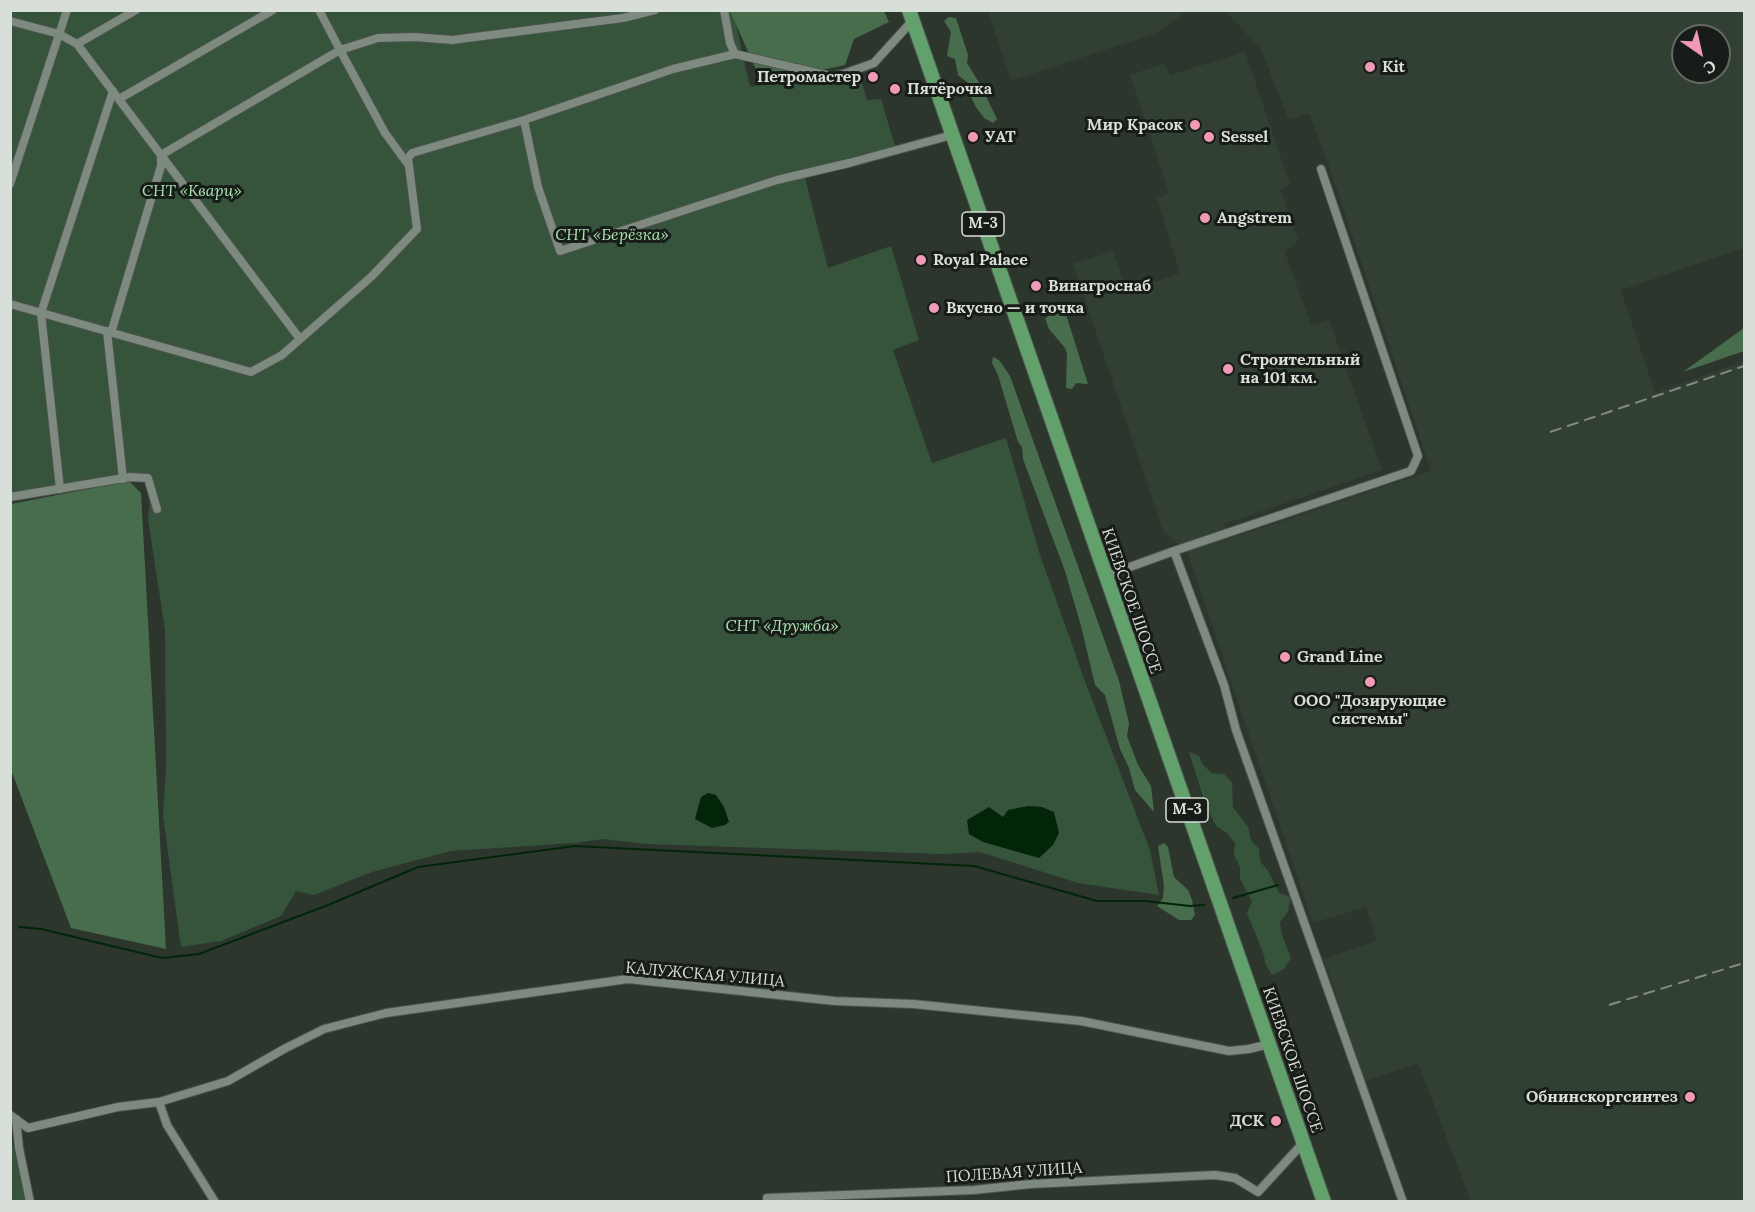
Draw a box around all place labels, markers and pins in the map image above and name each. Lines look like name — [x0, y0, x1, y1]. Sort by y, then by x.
place label: Kit — [1382, 57, 1405, 77]
marker: Kit — [1363, 60, 1377, 74]
place label: Петромастер — [757, 67, 861, 87]
marker: Петромастер — [866, 70, 880, 84]
place label: Пятёрочка — [907, 79, 992, 99]
marker: Пятёрочка — [888, 82, 902, 96]
place label: Мир Красок — [1087, 115, 1183, 135]
marker: Мир Красок — [1188, 118, 1202, 132]
place label: УАТ — [985, 127, 1016, 147]
place label: Sessel — [1221, 127, 1268, 147]
marker: УАТ — [966, 130, 980, 144]
marker: Sessel — [1202, 130, 1216, 144]
place label: Angstrem — [1217, 208, 1292, 228]
marker: Angstrem — [1198, 211, 1212, 225]
place label: Royal Palace — [933, 250, 1028, 270]
marker: Royal Palace — [914, 253, 928, 267]
place label: Винагроснаб — [1048, 276, 1151, 296]
marker: Винагроснаб — [1029, 279, 1043, 293]
place label: Вкусно — и точка — [946, 298, 1084, 318]
marker: Вкусно — и точка — [927, 301, 941, 315]
place label: Строительный на 101 км. — [1240, 350, 1360, 388]
marker: Строительный на 101 км. — [1221, 362, 1235, 376]
place label: Grand Line — [1297, 647, 1383, 667]
marker: Grand Line — [1278, 650, 1292, 664]
marker: ООО "Дозирующие системы" — [1363, 675, 1377, 689]
place label: ООО "Дозирующие системы" — [1294, 691, 1446, 729]
place label: Обнинскоргсинтез — [1526, 1087, 1678, 1107]
marker: Обнинскоргсинтез — [1683, 1090, 1697, 1104]
place label: ДСК — [1230, 1111, 1264, 1131]
marker: ДСК — [1269, 1114, 1283, 1128]

